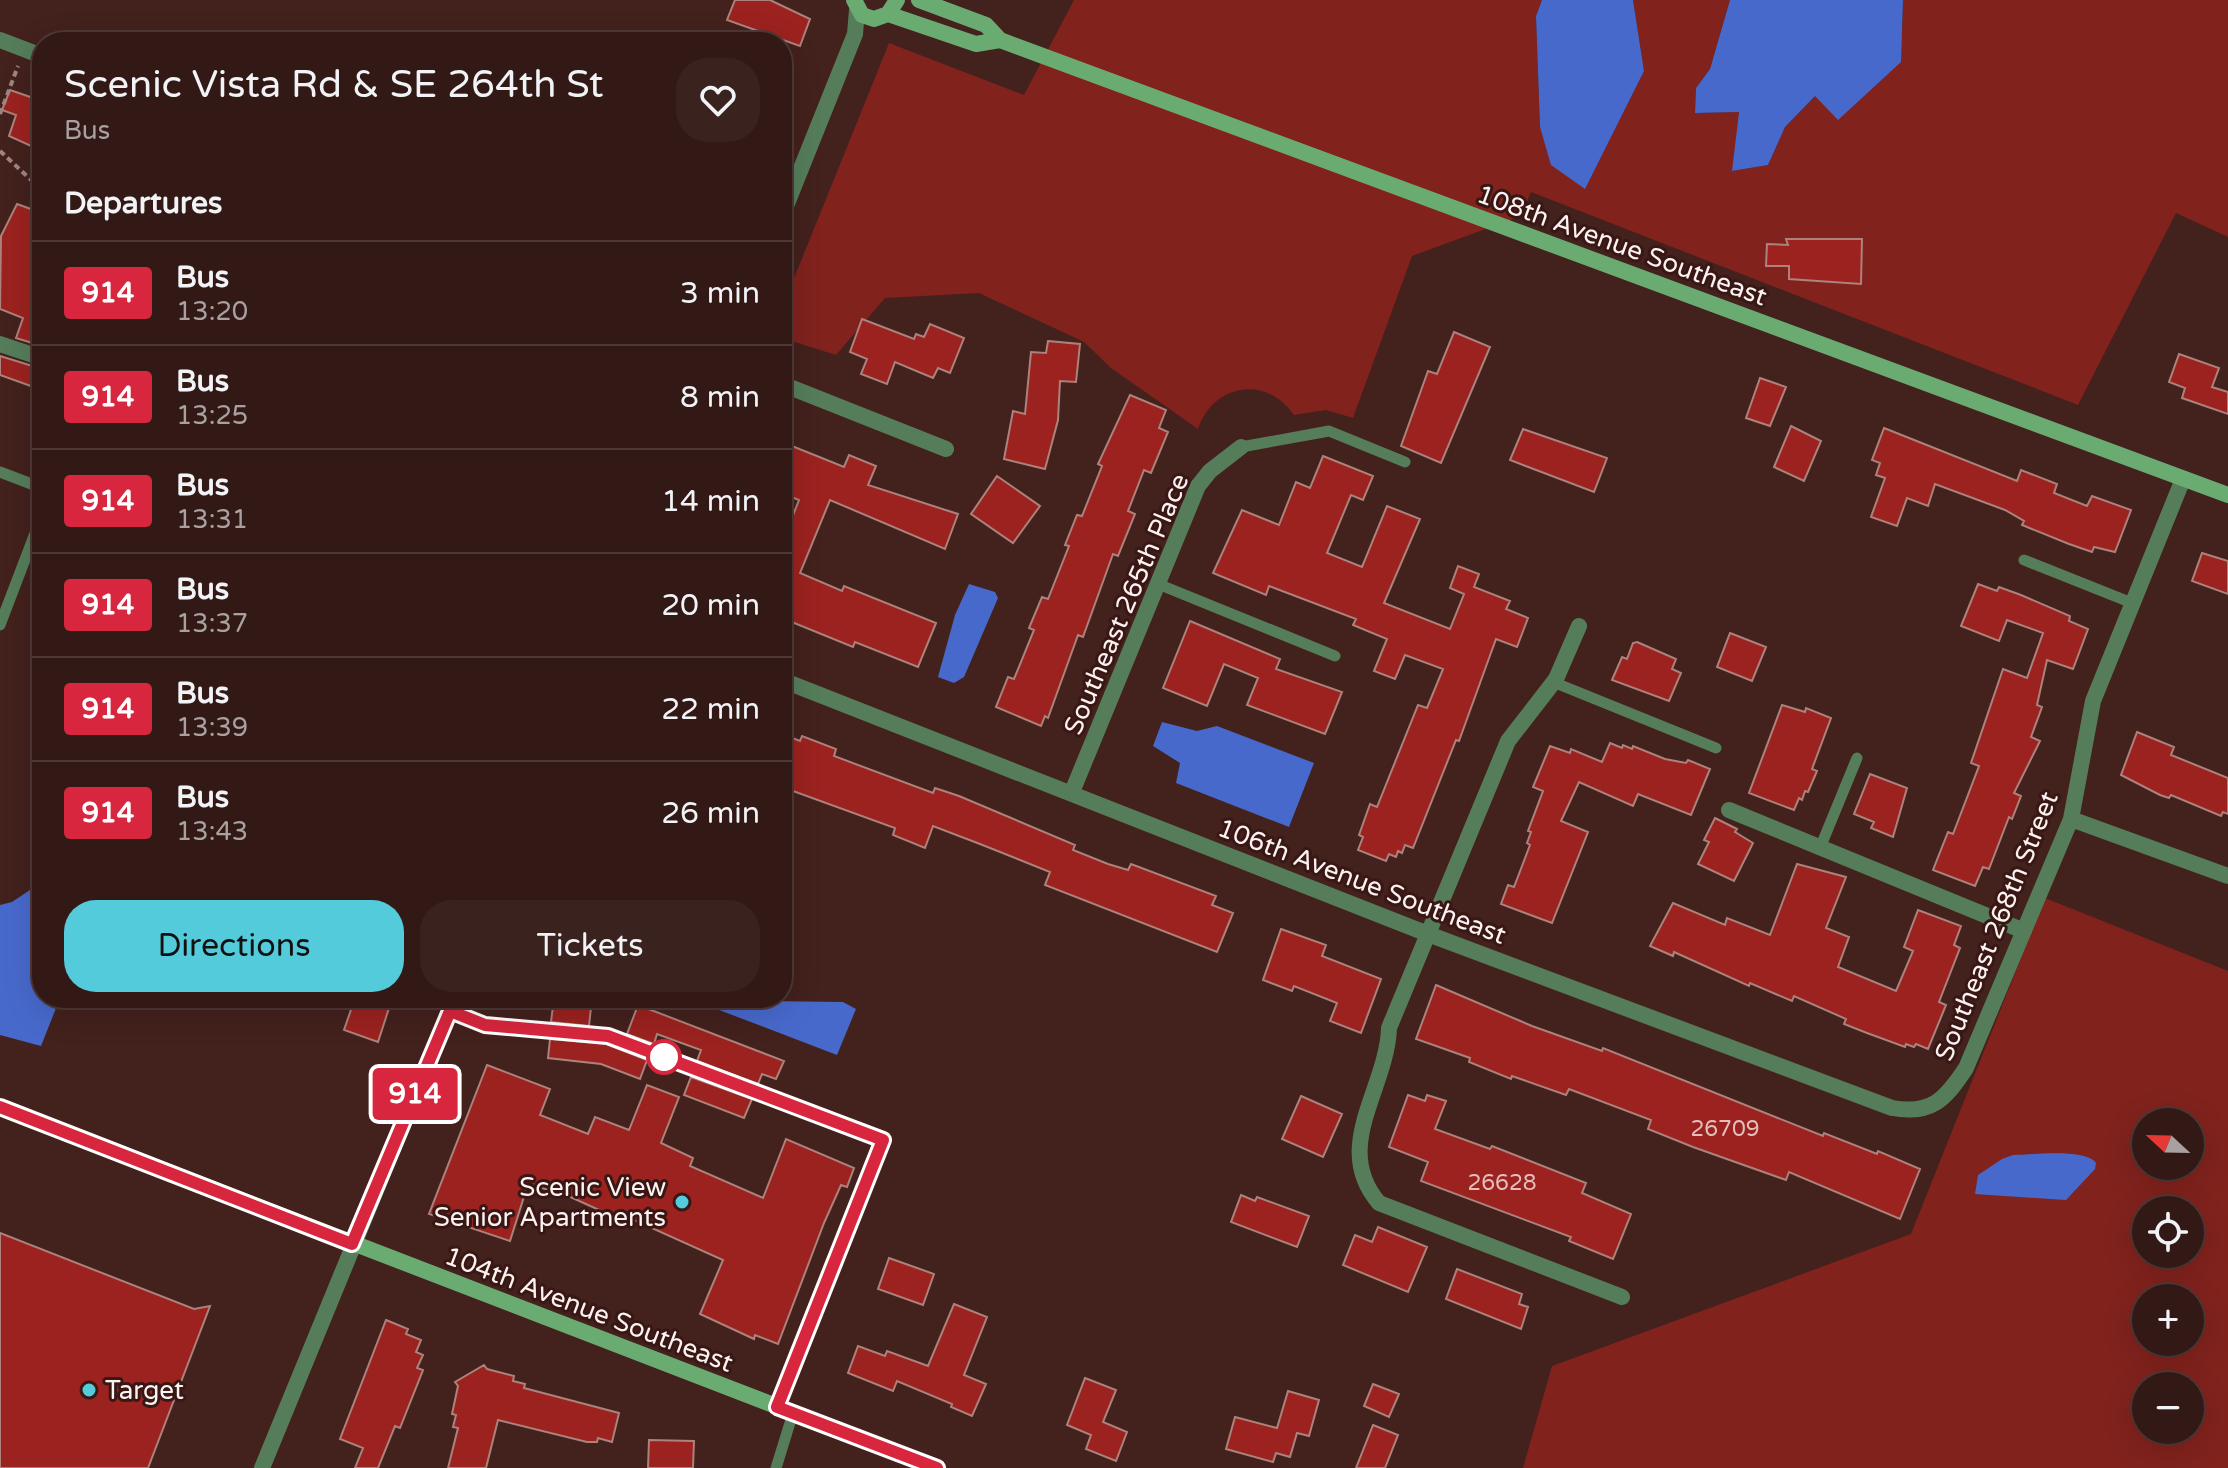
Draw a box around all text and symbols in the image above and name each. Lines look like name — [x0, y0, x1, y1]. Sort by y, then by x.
button: heart — [676, 58, 760, 142]
text: Scenic Vista Rd & SE 264th St — [64, 62, 603, 108]
text: Bus — [64, 115, 110, 146]
street label: 108th Avenue Southeast — [1473, 179, 1771, 312]
text: Departures — [64, 185, 222, 222]
text: Bus — [176, 259, 229, 296]
text: 3 min — [680, 275, 760, 312]
text: 914 — [82, 276, 134, 310]
text: 13:20 — [176, 296, 248, 327]
text: Bus — [176, 363, 229, 400]
text: 8 min — [680, 379, 760, 416]
text: 914 — [82, 380, 134, 414]
text: 13:25 — [176, 400, 248, 431]
text: Bus — [176, 467, 229, 504]
street label: Southeast 265th Place — [1057, 469, 1195, 739]
text: 14 min — [661, 483, 760, 520]
text: 914 — [82, 484, 134, 518]
text: 13:31 — [176, 504, 248, 535]
text: Bus — [176, 571, 229, 608]
text: 20 min — [661, 587, 760, 624]
text: 914 — [82, 588, 134, 622]
text: 13:37 — [176, 608, 248, 639]
text: Bus — [176, 675, 229, 712]
text: 22 min — [661, 691, 760, 728]
text: 914 — [82, 692, 134, 726]
text: 13:39 — [176, 712, 248, 743]
text: Bus — [176, 779, 229, 816]
street label: Southeast 268th Street — [1928, 787, 2065, 1065]
text: 26 min — [661, 795, 760, 832]
text: 914 — [82, 796, 134, 830]
street label: 106th Avenue Southeast — [1213, 812, 1510, 951]
text: 13:43 — [176, 816, 248, 847]
button: Directions — [64, 900, 404, 992]
button: Tickets — [420, 900, 760, 992]
unlabelled marker — [647, 1040, 681, 1074]
line badge: 914 — [369, 1068, 461, 1120]
text: 914 — [389, 1077, 441, 1111]
north arrow — [2132, 1108, 2204, 1180]
map controls — [2132, 1108, 2204, 1444]
house number: 26709 — [1690, 1116, 1760, 1142]
house number: 26628 — [1467, 1170, 1537, 1196]
place label: Scenic View Senior Apartments — [434, 1172, 666, 1233]
marker: Scenic View Senior Apartments — [673, 1193, 691, 1211]
button: locate — [2132, 1196, 2204, 1268]
street label: 104th Avenue Southeast — [440, 1240, 737, 1379]
button: + — [2132, 1284, 2204, 1356]
button: − — [2132, 1372, 2204, 1444]
place label: Target — [105, 1375, 184, 1406]
marker: Target — [80, 1381, 98, 1399]

